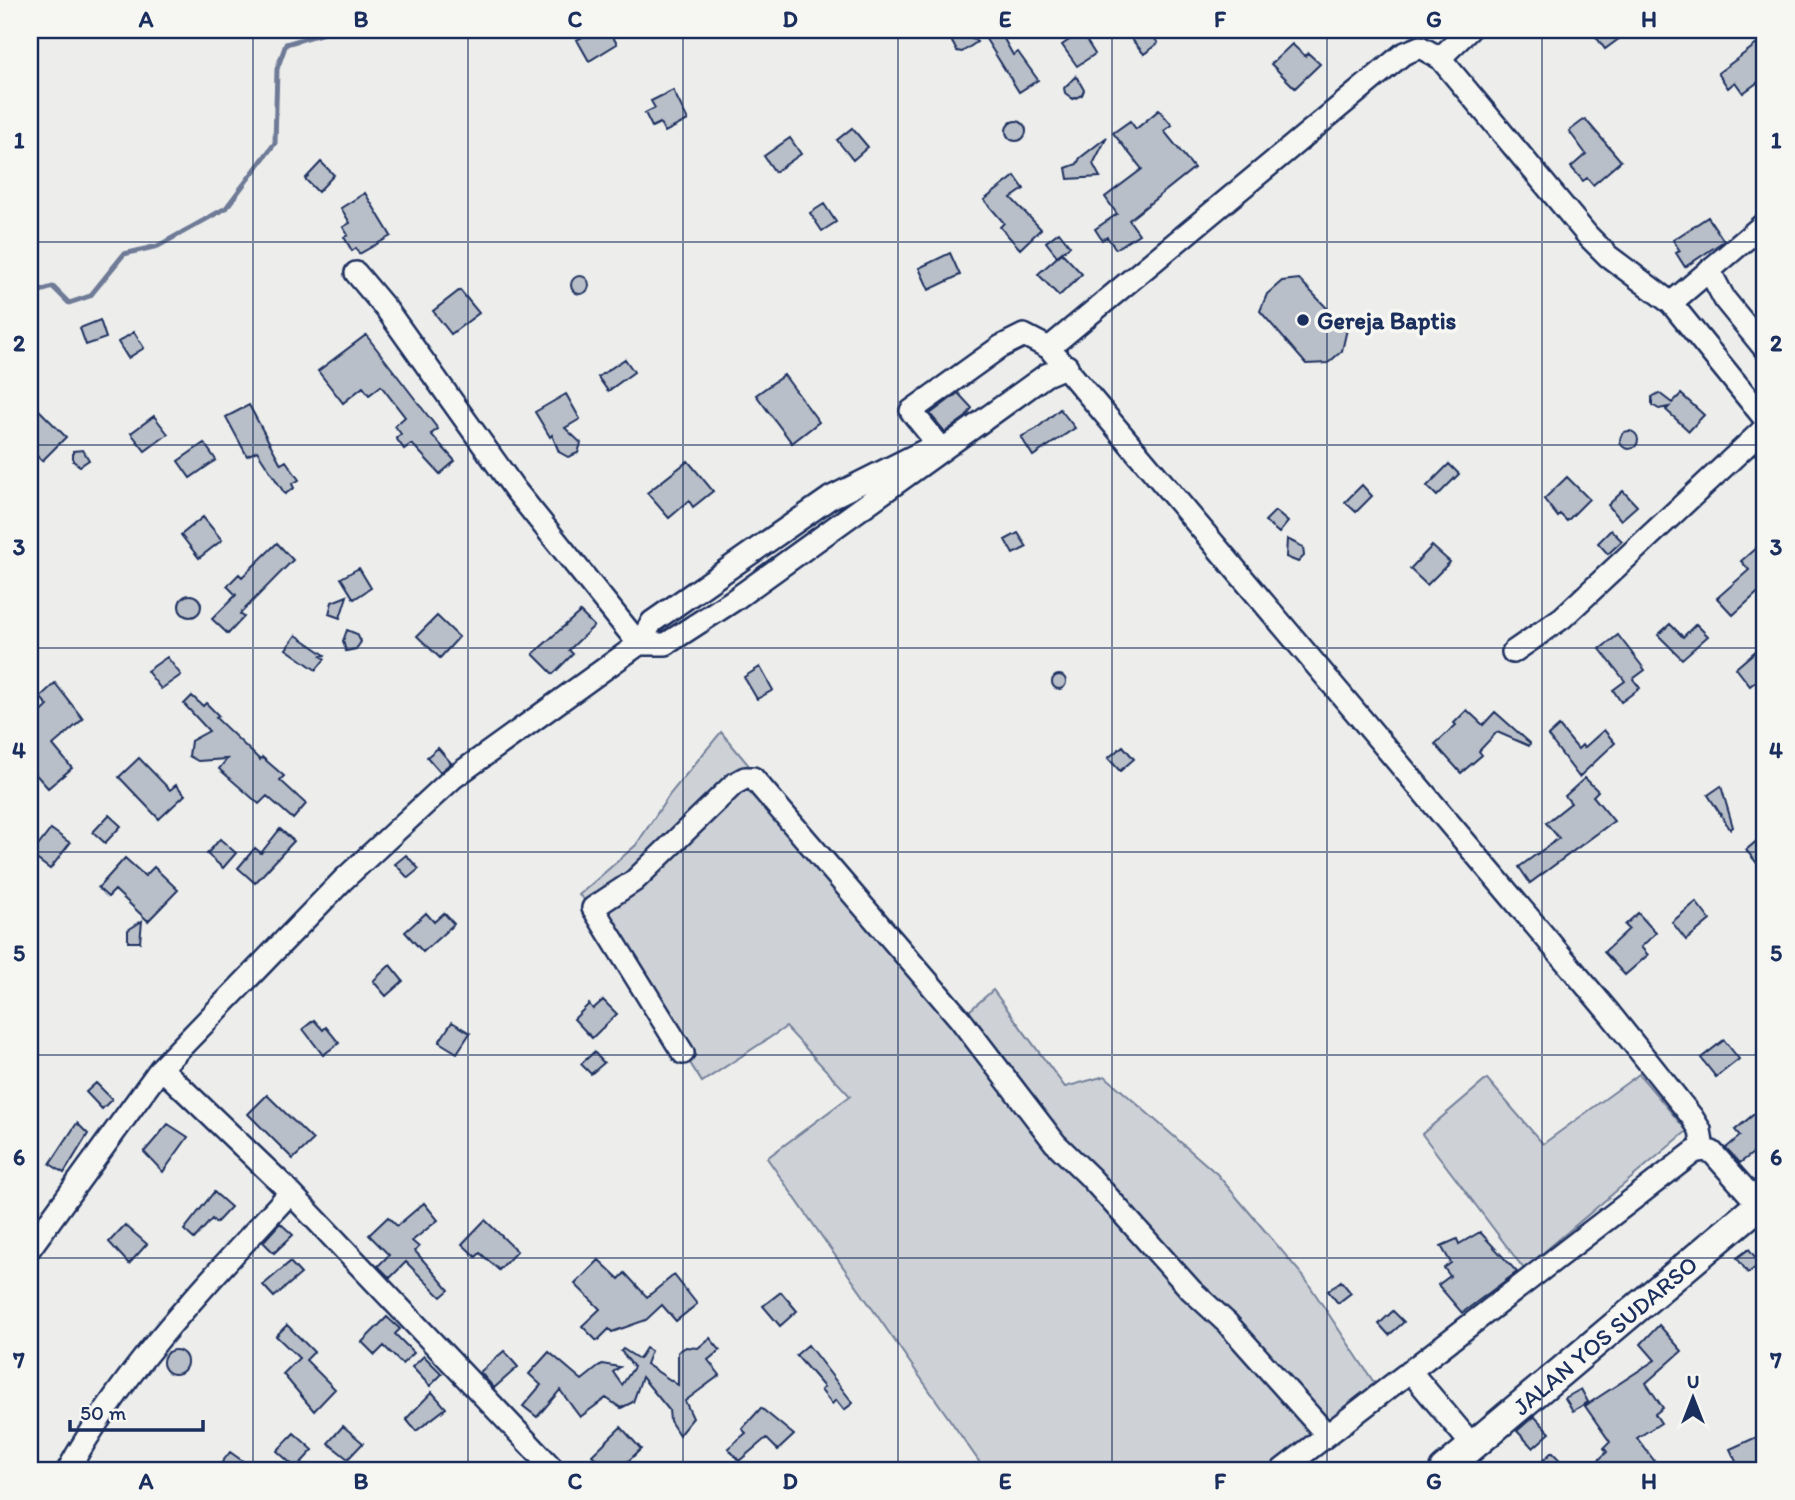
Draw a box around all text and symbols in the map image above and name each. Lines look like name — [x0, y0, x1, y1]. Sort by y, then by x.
text: A — [138, 5, 154, 33]
text: B — [354, 5, 369, 33]
text: C — [568, 5, 583, 33]
text: D — [782, 5, 798, 33]
text: E — [999, 5, 1012, 33]
text: F — [1214, 5, 1227, 33]
text: G — [1426, 5, 1442, 33]
text: H — [1641, 5, 1657, 33]
text: 1 — [14, 126, 25, 154]
text: 1 — [1771, 126, 1782, 154]
place label: Gereja Baptis — [1317, 306, 1457, 336]
marker: Gereja Baptis — [1295, 312, 1311, 328]
text: 2 — [13, 329, 26, 357]
text: 2 — [1770, 329, 1783, 357]
text: 3 — [13, 533, 26, 561]
text: 3 — [1770, 533, 1783, 561]
text: 4 — [12, 736, 26, 764]
text: 4 — [1769, 736, 1783, 764]
text: 5 — [13, 939, 25, 967]
text: 5 — [1770, 939, 1782, 967]
text: 6 — [13, 1143, 25, 1171]
text: 6 — [1770, 1143, 1782, 1171]
street label: JALAN YOS SUDARSO — [1507, 1250, 1703, 1420]
text: 7 — [12, 1346, 25, 1374]
text: 7 — [1769, 1346, 1782, 1374]
north arrow — [1658, 1364, 1728, 1434]
scale bar — [70, 1388, 203, 1432]
text: 50 m — [80, 1400, 127, 1425]
text: A — [138, 1467, 154, 1495]
text: B — [354, 1467, 369, 1495]
text: C — [568, 1467, 583, 1495]
text: D — [782, 1467, 798, 1495]
text: E — [999, 1467, 1012, 1495]
text: F — [1214, 1467, 1227, 1495]
text: G — [1426, 1467, 1442, 1495]
text: H — [1641, 1467, 1657, 1495]

